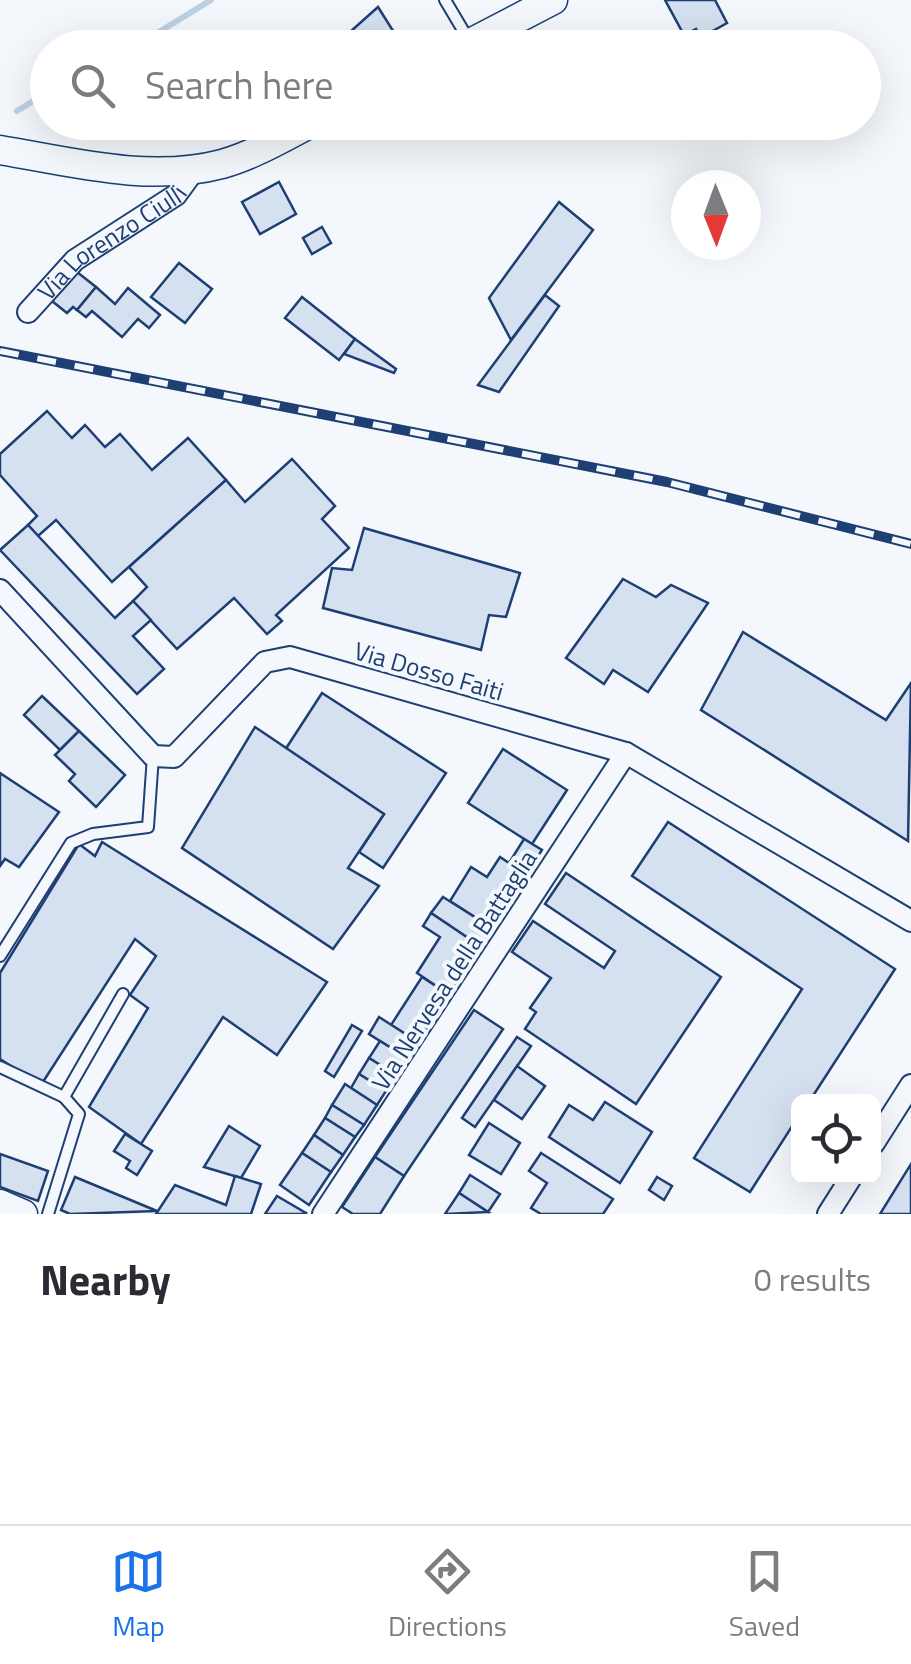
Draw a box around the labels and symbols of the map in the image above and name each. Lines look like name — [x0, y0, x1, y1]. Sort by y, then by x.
north arrow — [671, 170, 761, 260]
street label: Via Lorenzo Ciulli — [28, 177, 196, 309]
street label: Via Dosso Faiti — [350, 632, 508, 710]
street label: Via Nervesa della Battaglia — [362, 842, 547, 1098]

